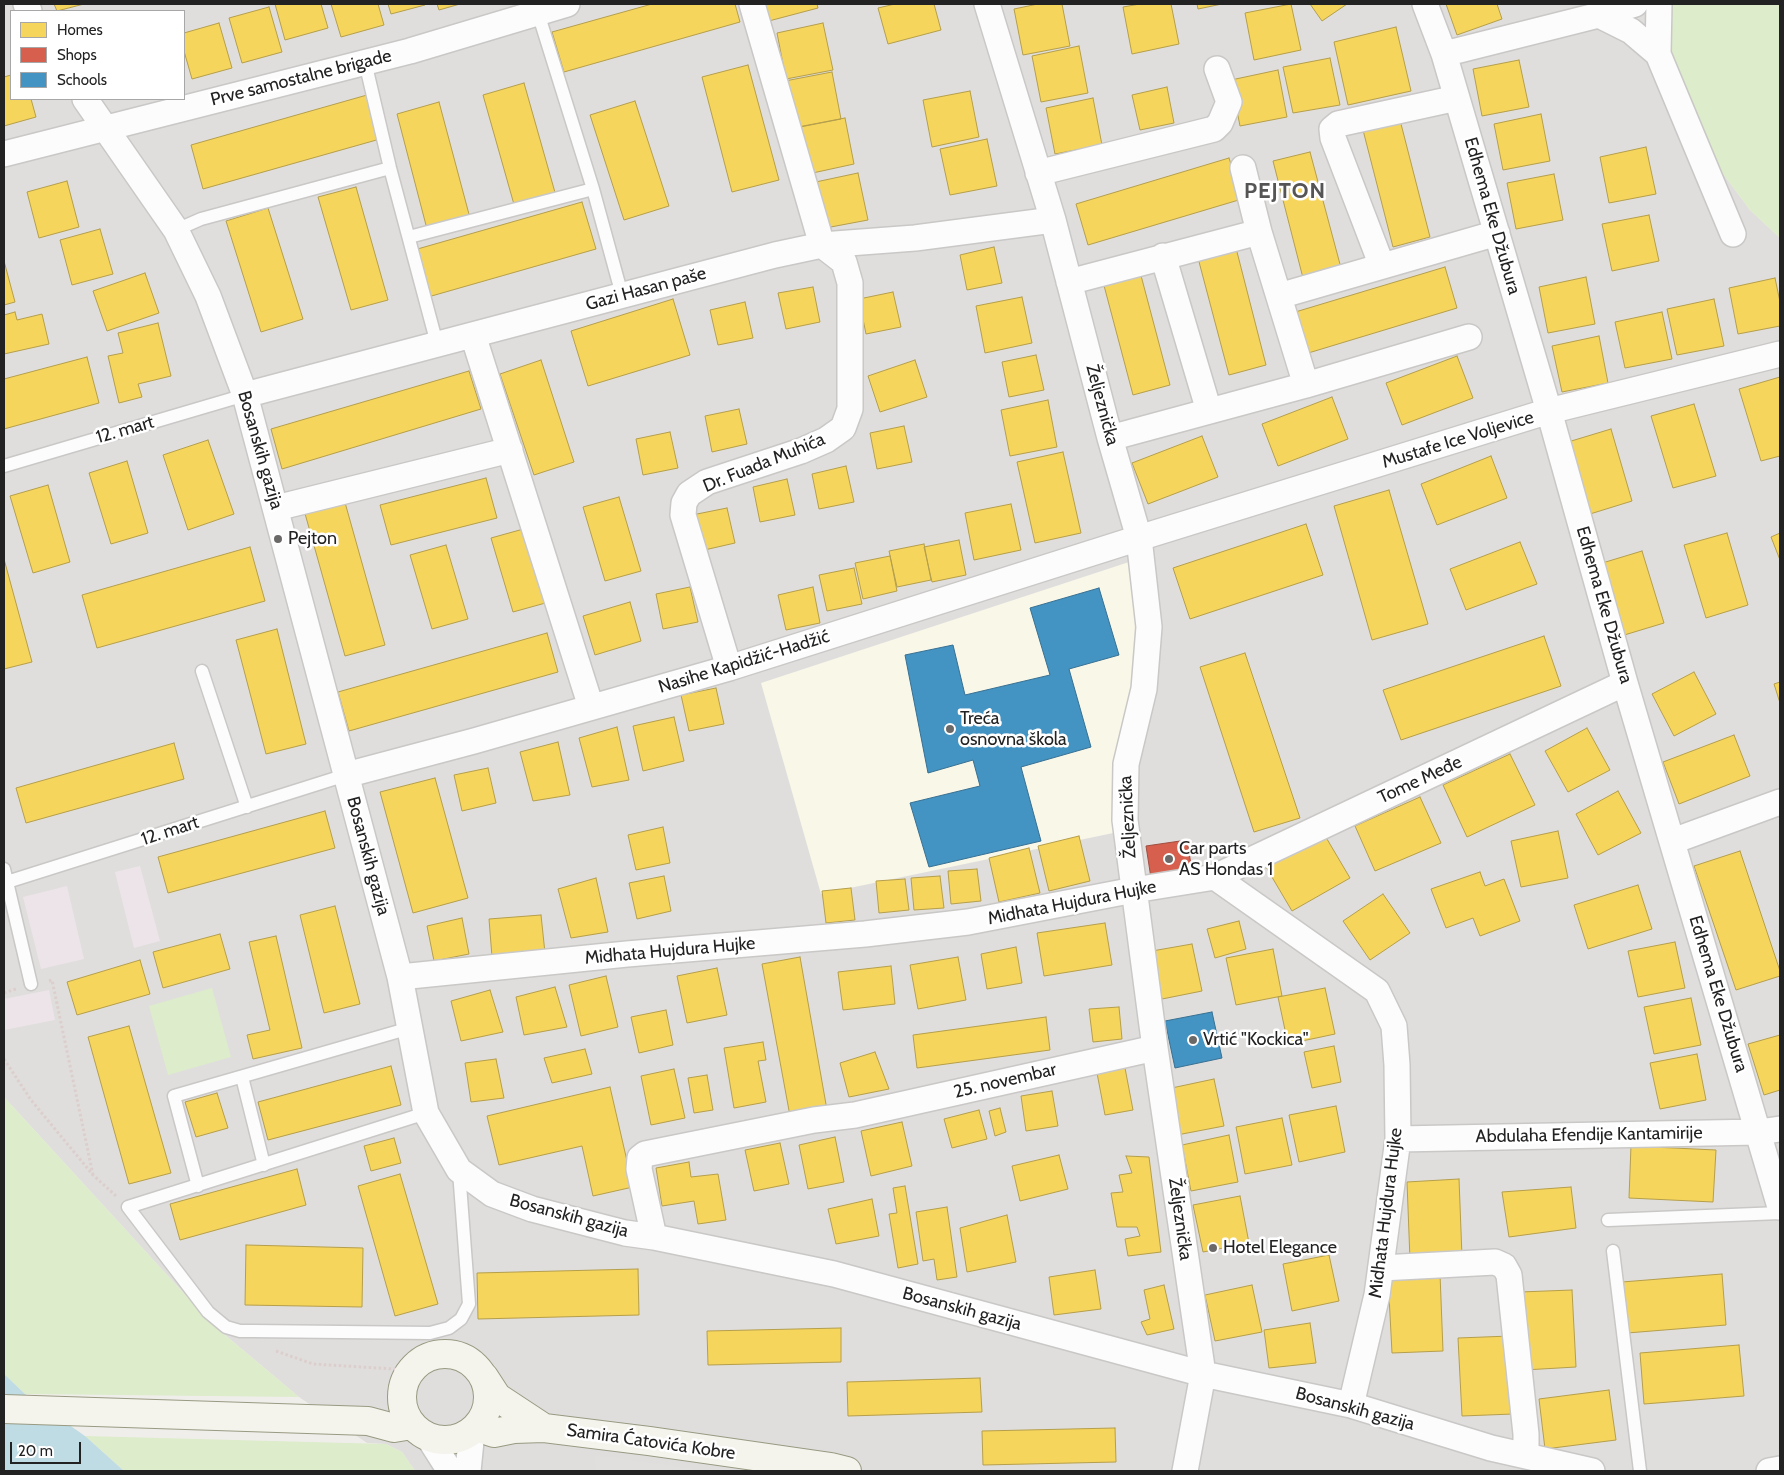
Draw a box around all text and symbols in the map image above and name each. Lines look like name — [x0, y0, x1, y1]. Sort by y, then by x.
legend — [10, 10, 185, 100]
text: Homes — [57, 21, 103, 39]
street label: Prve samostalne brigade — [208, 45, 394, 111]
text: Shops — [57, 46, 97, 64]
text: Schools — [57, 71, 107, 89]
street label: Edhema Eke Džubura — [1459, 135, 1525, 297]
district label: PEJTON — [1243, 179, 1327, 205]
street label: Gazi Hasan paše — [583, 263, 709, 315]
street label: Željeznička — [1081, 362, 1123, 448]
street label: Bosanskih gazija — [233, 388, 287, 512]
street label: Mustafe Ice Voljevice — [1380, 407, 1536, 473]
street label: 12. mart — [94, 411, 156, 449]
street label: Dr. Fuada Muhića — [700, 429, 828, 497]
street label: Edhema Eke Džubura — [1571, 524, 1637, 686]
place label: Pejton — [288, 528, 337, 550]
marker: Pejton — [272, 533, 284, 545]
street label: Nasihe Kapidžić-Hadžić — [656, 626, 832, 698]
place label: Treća osnovna škola — [960, 708, 1067, 751]
marker: Treća osnovna škola — [944, 723, 956, 735]
street label: Tome Međe — [1375, 751, 1465, 809]
street label: Željeznička — [1115, 775, 1141, 859]
street label: Bosanskih gazija — [342, 794, 394, 918]
street label: 12. mart — [138, 812, 202, 850]
place label: Car parts AS Hondas 1 — [1179, 838, 1273, 881]
marker: Car parts AS Hondas 1 — [1163, 853, 1175, 865]
street label: Midhata Hujdura Hujke — [986, 876, 1158, 930]
street label: Edhema Eke Džubura — [1684, 913, 1752, 1075]
street label: Midhata Hujdura Hujke — [584, 933, 756, 969]
place label: Vrtić "Kockica" — [1203, 1029, 1309, 1051]
marker: Vrtić "Kockica" — [1187, 1034, 1199, 1046]
street label: 25. novembar — [952, 1059, 1058, 1103]
street label: Abdulaha Efendije Kantamirije — [1475, 1122, 1703, 1148]
street label: Midhata Hujdura Hujke — [1365, 1127, 1407, 1299]
street label: Željeznička — [1164, 1176, 1196, 1262]
street label: Bosanskih gazija — [507, 1190, 631, 1242]
place label: Hotel Elegance — [1223, 1237, 1337, 1259]
marker: Hotel Elegance — [1207, 1242, 1219, 1254]
street label: Bosanskih gazija — [900, 1283, 1024, 1335]
street label: Bosanskih gazija — [1293, 1383, 1417, 1435]
street label: Samira Ćatovića Kobre — [565, 1419, 737, 1465]
scale bar — [12, 1432, 84, 1464]
text: 20 m — [18, 1442, 53, 1460]

